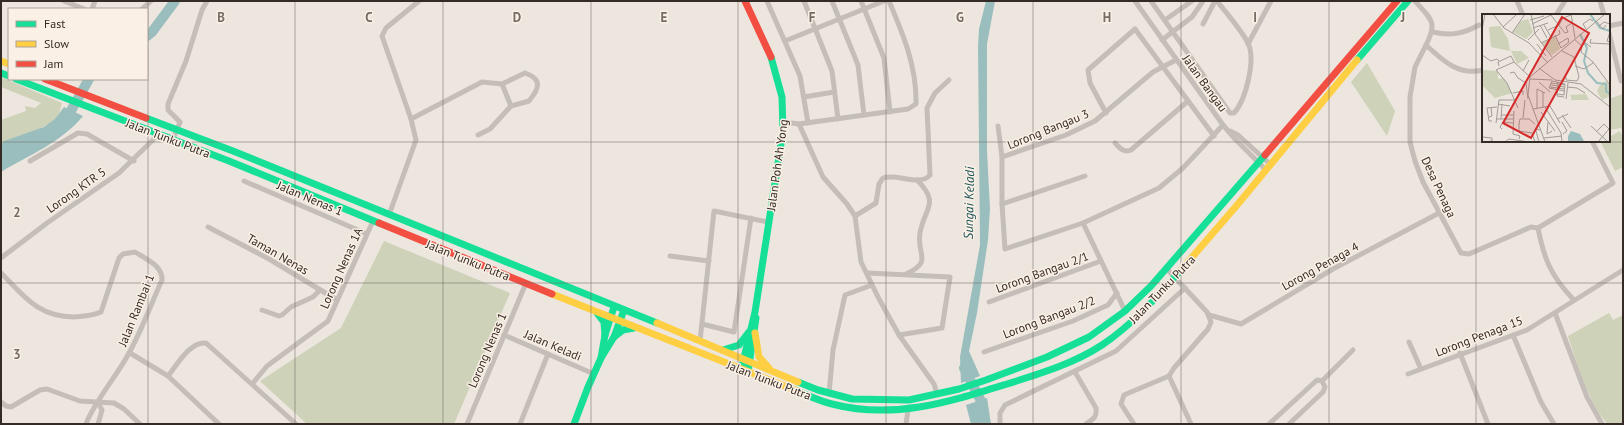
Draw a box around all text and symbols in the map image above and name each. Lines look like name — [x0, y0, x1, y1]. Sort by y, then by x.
legend — [8, 8, 148, 80]
text: B — [217, 9, 225, 26]
text: C — [365, 9, 373, 26]
text: D — [513, 9, 521, 26]
text: E — [661, 9, 668, 26]
text: F — [809, 9, 816, 26]
text: G — [956, 9, 964, 26]
text: H — [1103, 9, 1111, 26]
text: I — [1253, 9, 1257, 26]
text: J — [1400, 9, 1405, 26]
inset map — [1482, 14, 1610, 142]
text: Fast — [44, 16, 65, 31]
text: Slow — [44, 36, 69, 51]
street label: Jalan Bangau — [1179, 51, 1231, 115]
text: Jam — [43, 56, 63, 71]
street label: Lorong Bangau 3 — [1005, 106, 1091, 152]
street label: Jalan Tunku Putra — [123, 115, 212, 161]
street label: Jalan Poh Ah Yong — [763, 118, 791, 213]
street label: Desa Penaga — [1418, 154, 1460, 220]
street label: Lorong KTR 5 — [43, 164, 109, 216]
water label: Sungai Keladi — [960, 166, 978, 240]
street label: Jalan Nenas 1 — [274, 177, 345, 219]
text: 2 — [13, 204, 21, 221]
street label: Lorong Nenas 1A — [316, 225, 366, 311]
street label: Taman Nenas — [245, 230, 311, 278]
street label: Jalan Tunku Putra — [423, 236, 512, 284]
street label: Lorong Penaga 4 — [1279, 238, 1362, 293]
street label: Lorong Bangau 2/1 — [994, 248, 1090, 296]
street label: Jalan Tunku Putra — [1125, 252, 1198, 327]
street label: Jalan Rambai 1 — [114, 272, 157, 349]
street label: Lorong Bangau 2/2 — [1001, 293, 1097, 341]
street label: Lorong Nenas 1 — [464, 310, 510, 390]
street label: Lorong Penaga 15 — [1433, 312, 1525, 360]
street label: Jalan Keladi — [521, 326, 584, 364]
text: 3 — [13, 346, 21, 363]
street label: Jalan Tunku Putra — [724, 357, 813, 403]

